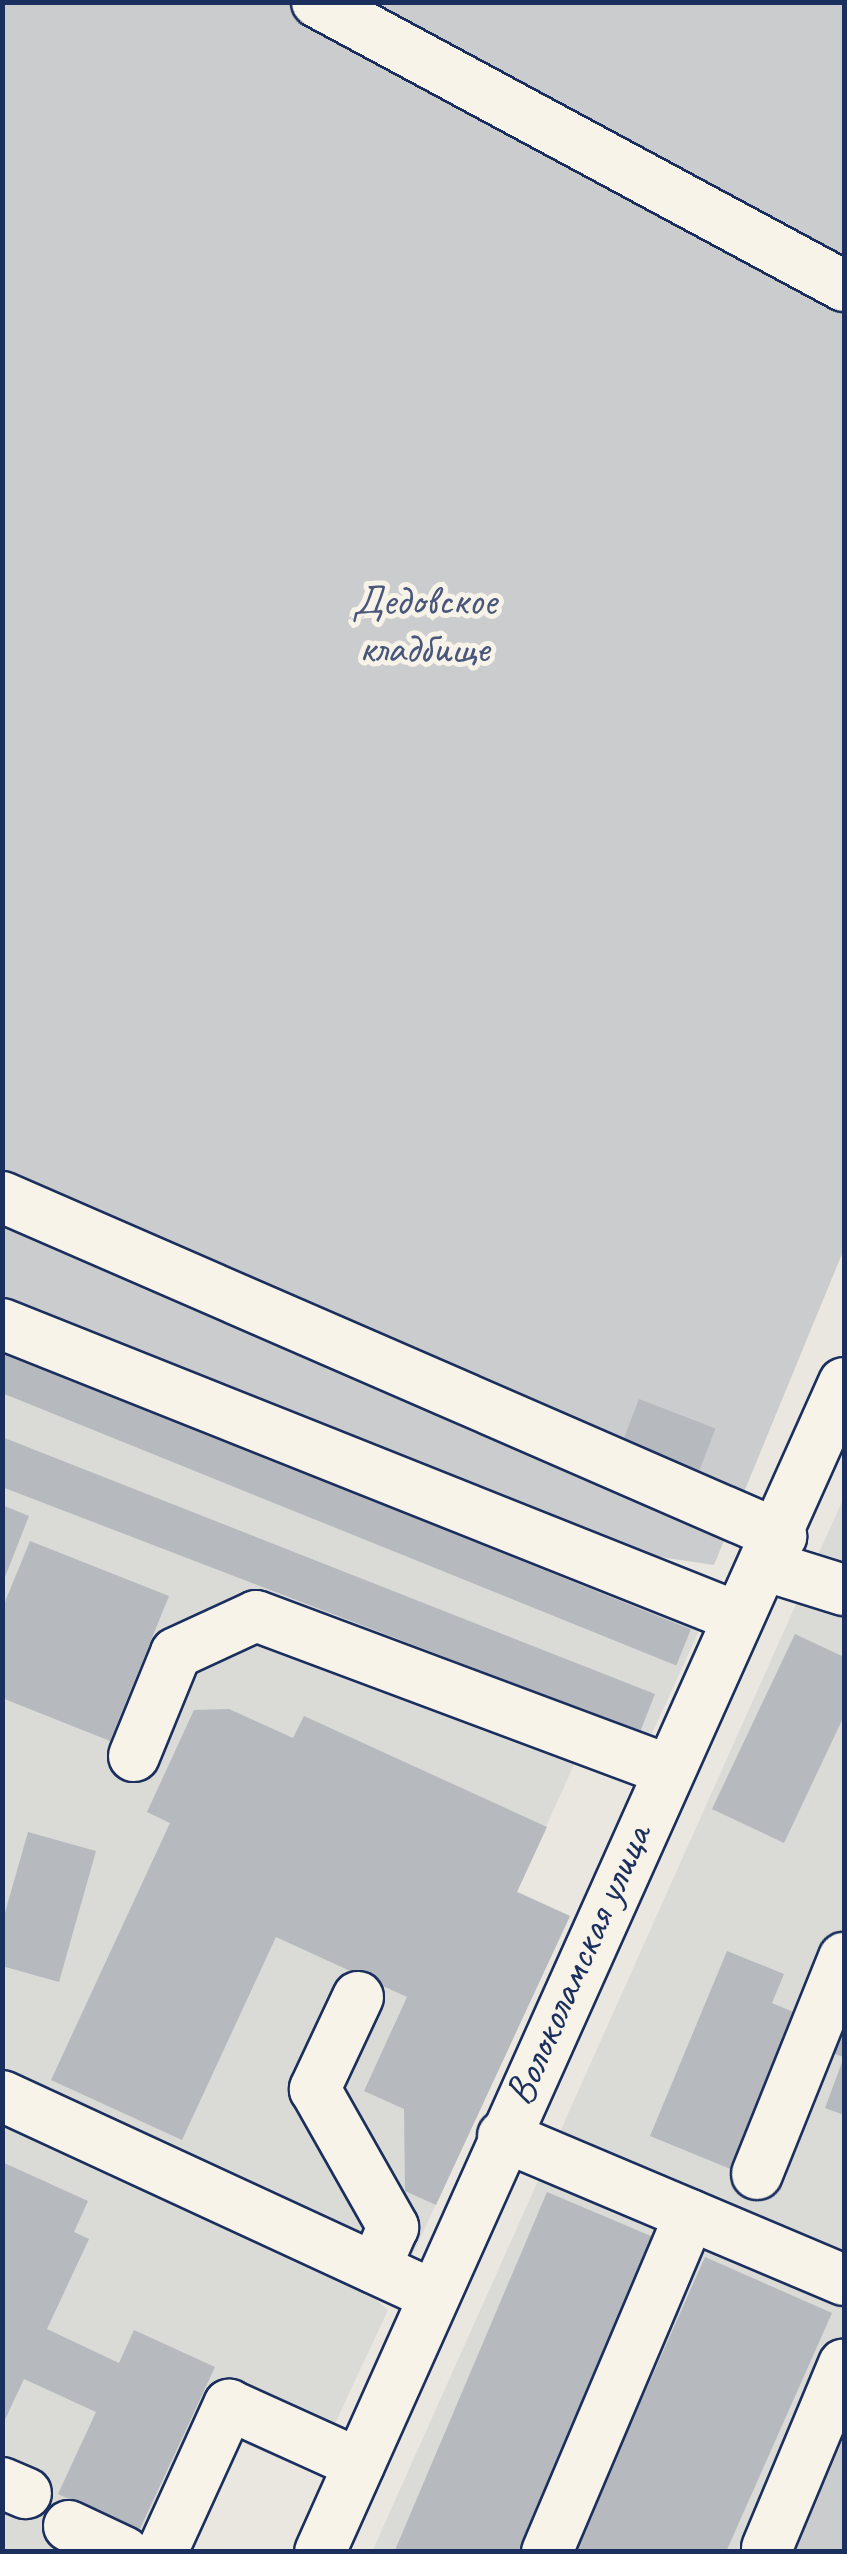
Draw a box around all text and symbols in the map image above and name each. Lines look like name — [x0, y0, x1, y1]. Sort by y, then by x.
park label: Дедовское кладбище — [352, 576, 496, 674]
street label: Волоколамская улица — [494, 1817, 662, 2113]

